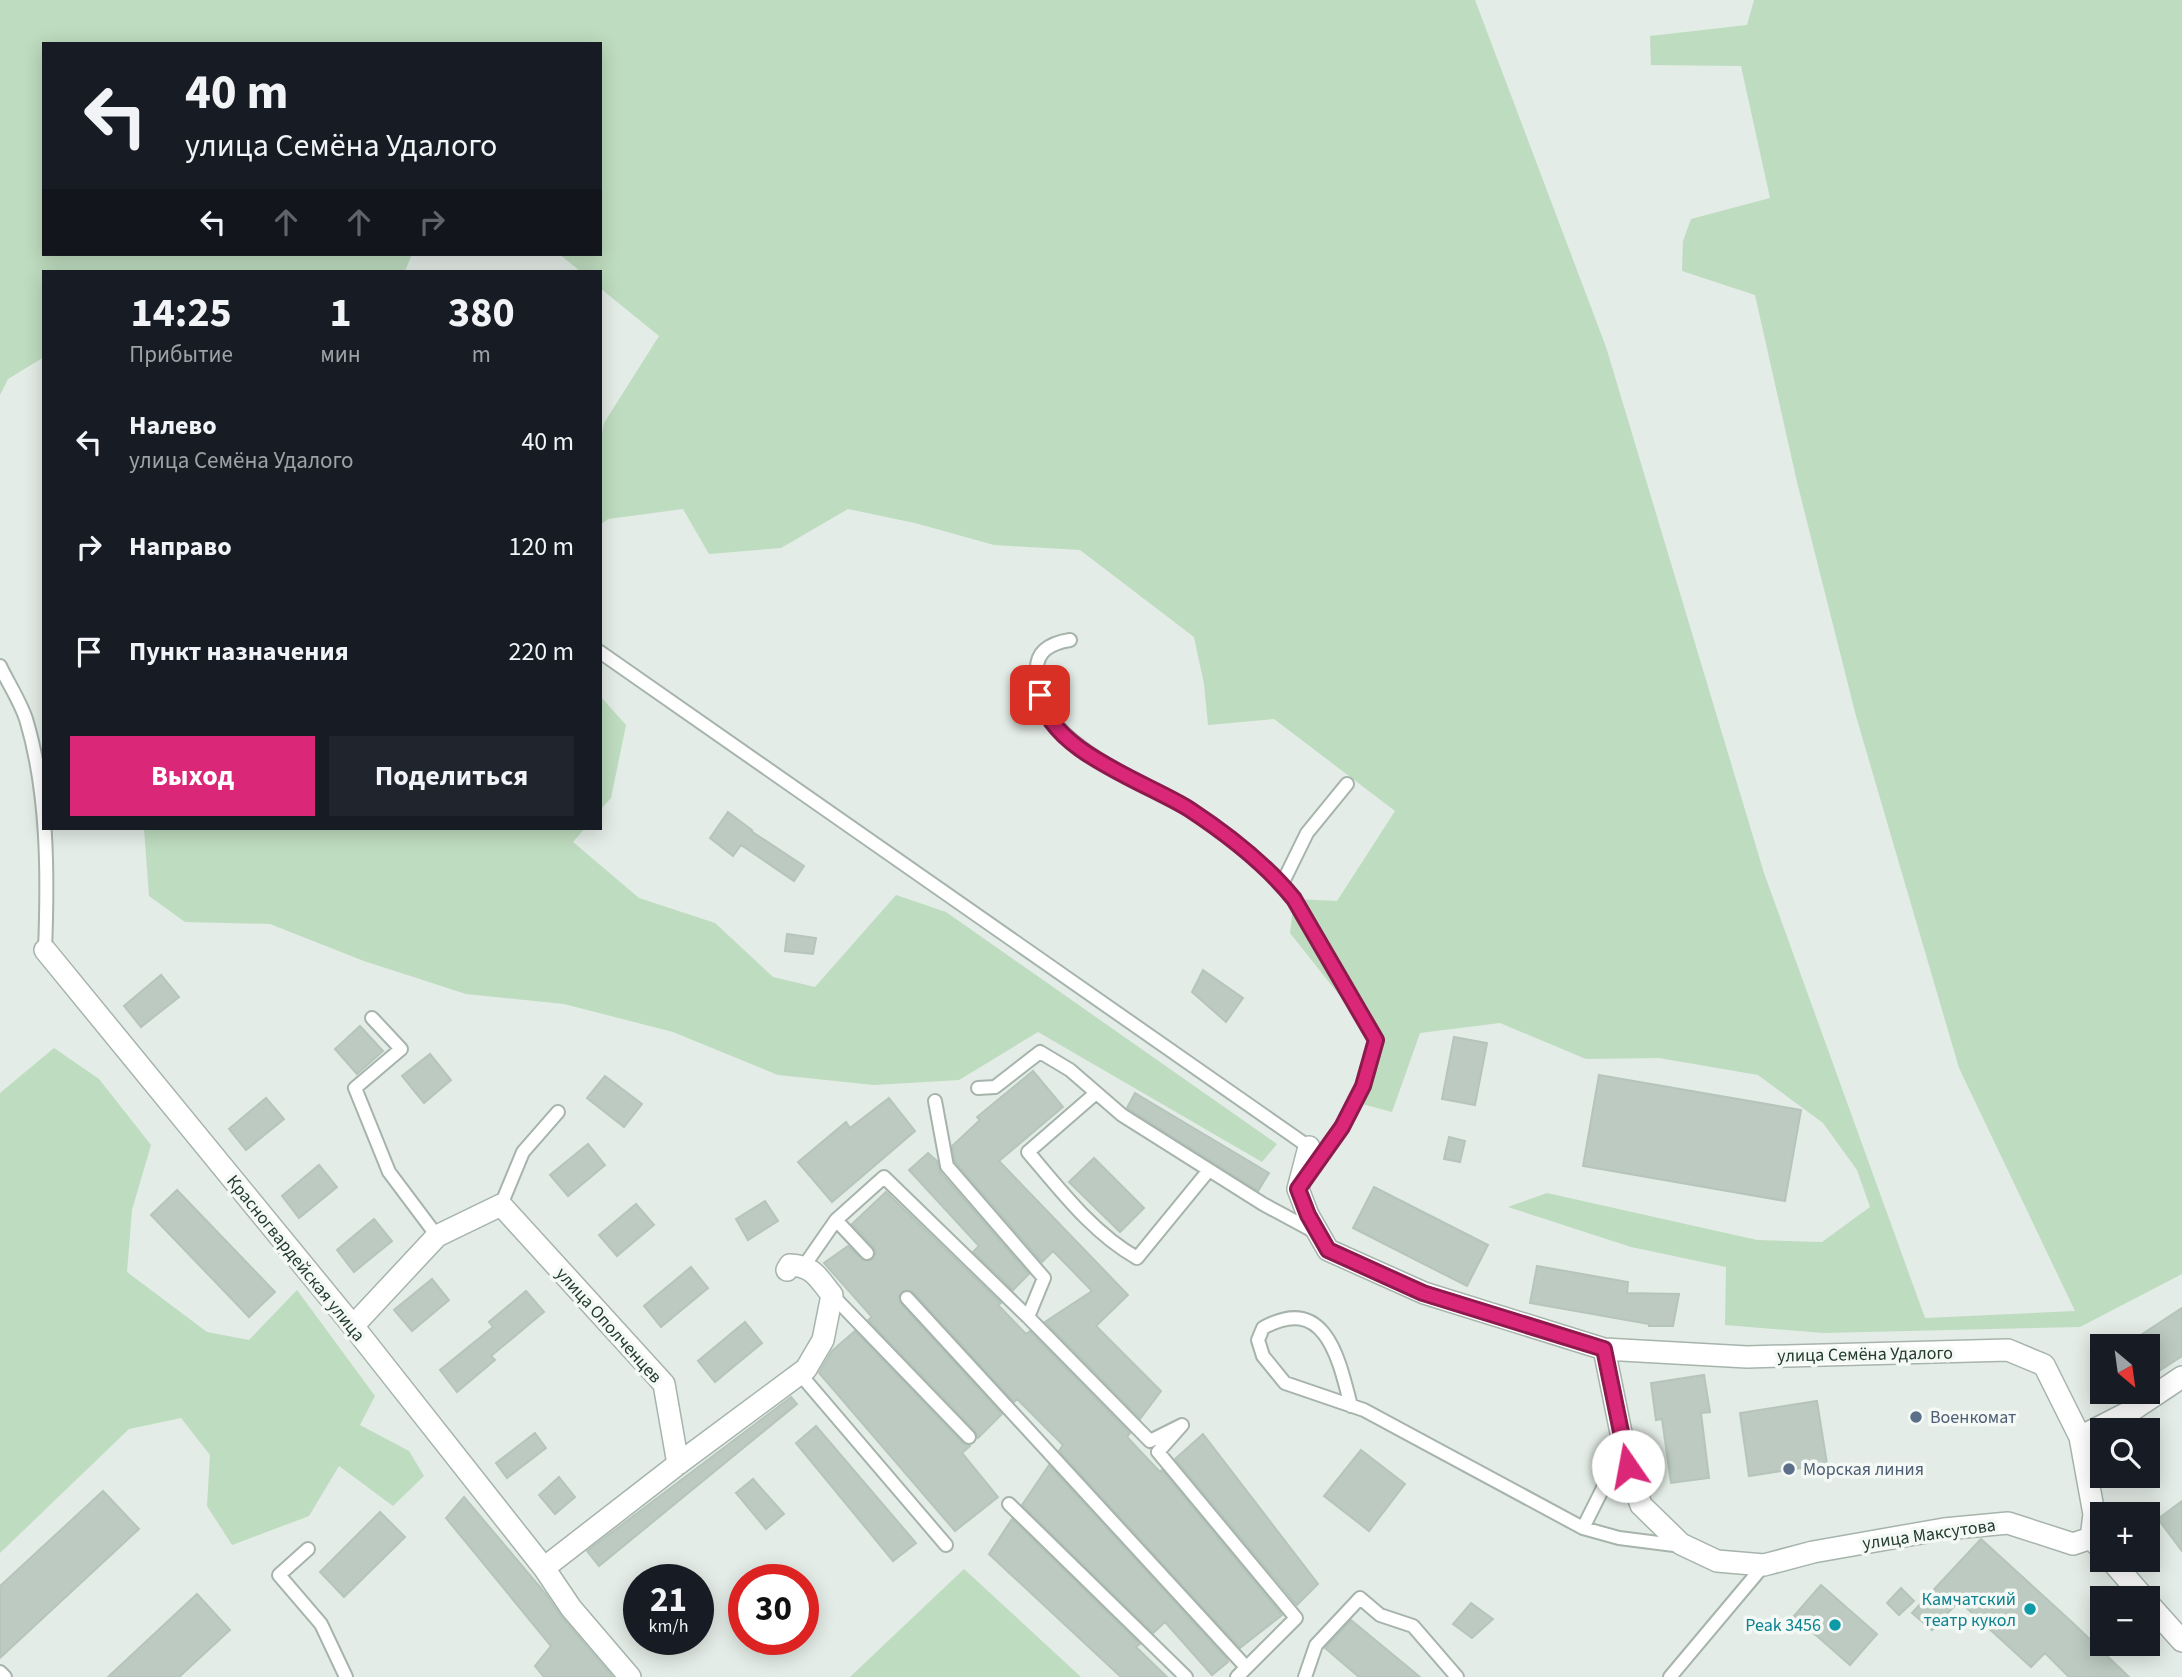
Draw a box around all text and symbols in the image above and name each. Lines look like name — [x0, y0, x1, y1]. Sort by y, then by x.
text: 40 m — [185, 58, 289, 128]
icon: left — [70, 70, 161, 161]
text: улица Семёна Удалого — [185, 123, 497, 169]
icon: left — [194, 203, 232, 241]
icon: ahead — [267, 203, 305, 241]
icon: ahead — [340, 203, 378, 241]
icon: right — [413, 203, 451, 241]
text: 14:25 — [130, 283, 232, 343]
text: 1 — [329, 283, 352, 343]
text: 380 — [448, 283, 515, 343]
text: Прибытие — [129, 338, 233, 371]
text: мин — [320, 338, 361, 371]
text: m — [472, 338, 491, 371]
text: Налево — [129, 407, 217, 444]
icon: left — [70, 423, 108, 461]
text: 40 m — [521, 423, 574, 460]
text: улица Семёна Удалого — [129, 444, 354, 477]
icon: right — [70, 528, 108, 566]
text: Направо — [129, 528, 232, 565]
text: 120 m — [508, 528, 574, 565]
icon: arrive — [70, 633, 108, 671]
text: Пункт назначения — [129, 633, 349, 670]
text: 220 m — [508, 633, 574, 670]
pin — [1010, 665, 1070, 725]
icon: arrive — [1021, 676, 1059, 714]
button: Выход — [70, 736, 315, 816]
button: Поделиться — [329, 736, 574, 816]
street label: Красногвардейская улица — [221, 1170, 371, 1347]
street label: улица Ополченцев — [550, 1262, 668, 1389]
north arrow — [2090, 1334, 2160, 1404]
map controls — [2090, 1334, 2160, 1656]
street label: улица Семёна Удалого — [1777, 1340, 1953, 1369]
place label: Военкомат — [1930, 1405, 2016, 1430]
marker: Военкомат — [1908, 1409, 1924, 1425]
button: search — [2090, 1418, 2160, 1488]
position arrow — [1591, 1429, 1665, 1503]
place label: Морская линия — [1803, 1457, 1924, 1482]
marker: Морская линия — [1781, 1461, 1797, 1477]
button: + — [2090, 1502, 2160, 1572]
street label: улица Максутова — [1861, 1513, 1997, 1556]
speed limit sign: 30 — [728, 1564, 819, 1655]
text: 21 — [650, 1575, 687, 1625]
button: − — [2090, 1586, 2160, 1656]
place label: Камчатский театр кукол — [1922, 1587, 2016, 1633]
marker: Камчатский театр кукол — [2022, 1601, 2038, 1617]
place label: Peak 3456 — [1745, 1613, 1821, 1638]
text: km/h — [649, 1614, 688, 1639]
marker: Peak 3456 — [1827, 1617, 1843, 1633]

